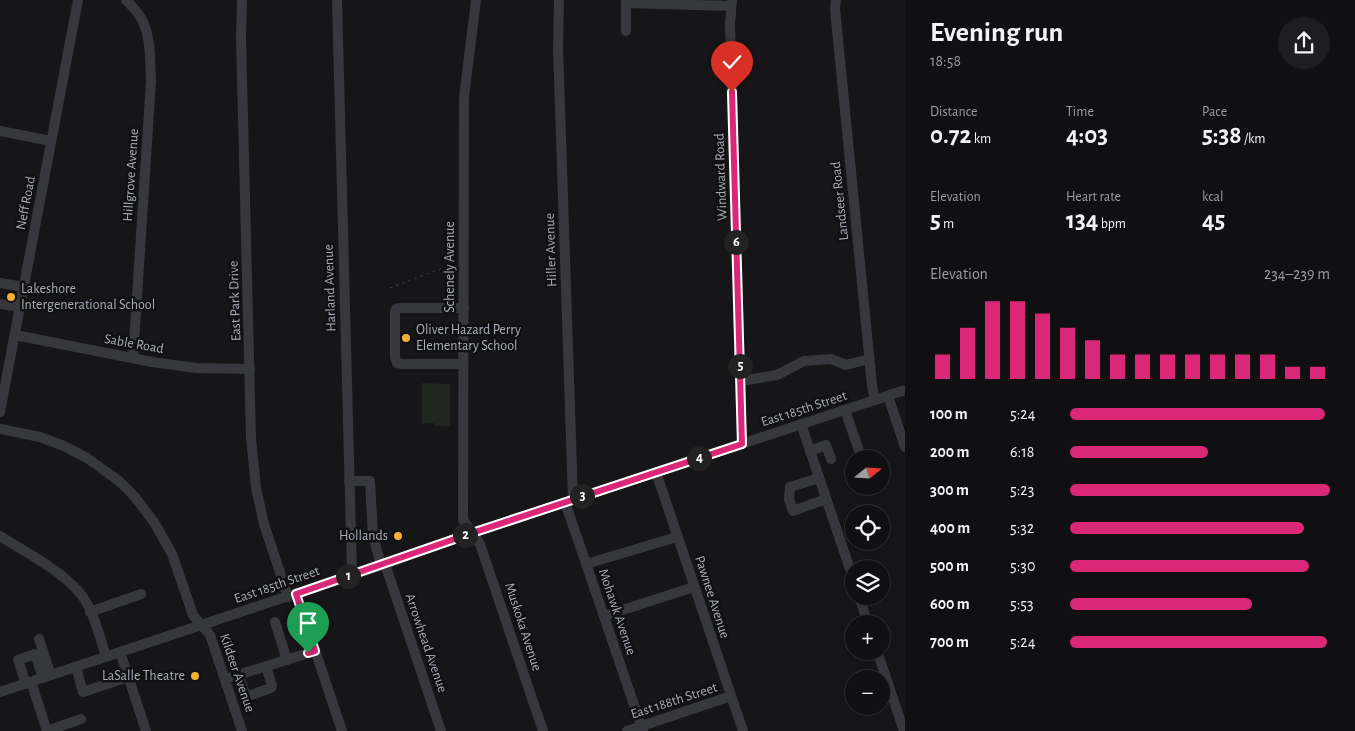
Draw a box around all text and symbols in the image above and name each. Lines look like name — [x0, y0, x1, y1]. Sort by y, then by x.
button: share — [1278, 17, 1330, 69]
text: Evening run — [930, 19, 1063, 47]
pin — [711, 41, 753, 92]
icon: check — [718, 48, 746, 76]
text: 18:58 — [930, 53, 961, 69]
text: Distance — [930, 105, 977, 119]
text: Time — [1066, 105, 1094, 119]
text: Pace — [1202, 105, 1227, 119]
text: 0.72 — [930, 123, 971, 148]
text: 4:03 — [1066, 123, 1108, 148]
text: 5:38 — [1202, 123, 1242, 148]
street label: Hillgrove Avenue — [121, 128, 141, 222]
text: km — [971, 132, 991, 146]
text: /km — [1242, 132, 1266, 146]
street label: Windward Road — [712, 133, 730, 221]
street label: Landseer Road — [829, 161, 851, 241]
street label: Neff Road — [14, 175, 38, 231]
text: Elevation — [930, 190, 981, 204]
text: Heart rate — [1066, 190, 1121, 204]
text: kcal — [1202, 190, 1223, 204]
text: 5 — [930, 208, 941, 233]
text: 134 — [1066, 208, 1098, 233]
text: 45 — [1202, 208, 1225, 233]
street label: Hiller Avenue — [543, 213, 559, 287]
text: m — [941, 217, 954, 231]
text: bpm — [1098, 217, 1126, 231]
street label: Schenely Avenue — [443, 221, 457, 313]
pin: 6 — [724, 230, 748, 254]
text: 6 — [733, 235, 740, 249]
street label: Harland Avenue — [321, 244, 339, 332]
street label: East Park Drive — [227, 261, 243, 341]
text: Elevation — [930, 266, 988, 282]
text: 234–239 m — [1264, 266, 1330, 282]
place label: Lakeshore Intergenerational School — [21, 282, 155, 312]
marker: Lakeshore Intergenerational School — [5, 291, 17, 303]
place label: Oliver Hazard Perry Elementary School — [416, 323, 521, 353]
street label: Sable Road — [103, 332, 165, 356]
marker: Oliver Hazard Perry Elementary School — [400, 332, 412, 344]
pin: 5 — [728, 354, 752, 378]
text: 5 — [737, 359, 744, 373]
street label: East 185th Street — [759, 388, 849, 429]
text: 100 m — [930, 406, 968, 422]
text: 5:24 — [1010, 406, 1035, 422]
text: 200 m — [930, 444, 970, 460]
text: 6:18 — [1010, 444, 1034, 460]
pin: 4 — [686, 446, 712, 470]
north arrow — [845, 450, 890, 495]
map controls — [845, 450, 890, 715]
text: 4 — [696, 451, 703, 465]
text: 300 m — [930, 482, 969, 498]
text: 5:23 — [1010, 482, 1034, 498]
pin: 3 — [570, 484, 594, 508]
text: 3 — [579, 489, 586, 503]
button: locate — [845, 505, 890, 550]
text: 400 m — [930, 520, 970, 536]
text: 5:32 — [1010, 520, 1034, 536]
pin: 2 — [452, 522, 478, 548]
text: 2 — [462, 528, 469, 542]
place label: Hollands — [339, 529, 388, 543]
marker: Hollands — [392, 530, 404, 542]
street label: Pawnee Avenue — [692, 554, 732, 640]
text: 500 m — [930, 558, 969, 574]
text: 5:30 — [1010, 558, 1035, 574]
button: layers — [845, 560, 890, 605]
street label: East 185th Street — [233, 564, 322, 606]
pin: 1 — [336, 564, 360, 588]
street label: Mohawk Avenue — [596, 567, 638, 657]
text: 1 — [346, 569, 351, 583]
street label: Muskoka Avenue — [502, 581, 544, 673]
street label: Arrowhead Avenue — [403, 592, 449, 694]
text: 600 m — [930, 596, 970, 612]
text: 5:53 — [1010, 596, 1034, 612]
pin — [287, 602, 329, 653]
icon: arrive — [294, 609, 322, 637]
button: + — [845, 615, 890, 660]
street label: Kildeer Avenue — [217, 632, 257, 714]
text: 700 m — [930, 634, 969, 650]
text: 5:24 — [1010, 634, 1035, 650]
place label: LaSalle Theatre — [102, 669, 185, 683]
marker: LaSalle Theatre — [189, 670, 201, 682]
button: − — [845, 670, 890, 715]
street label: East 188th Street — [629, 680, 719, 722]

